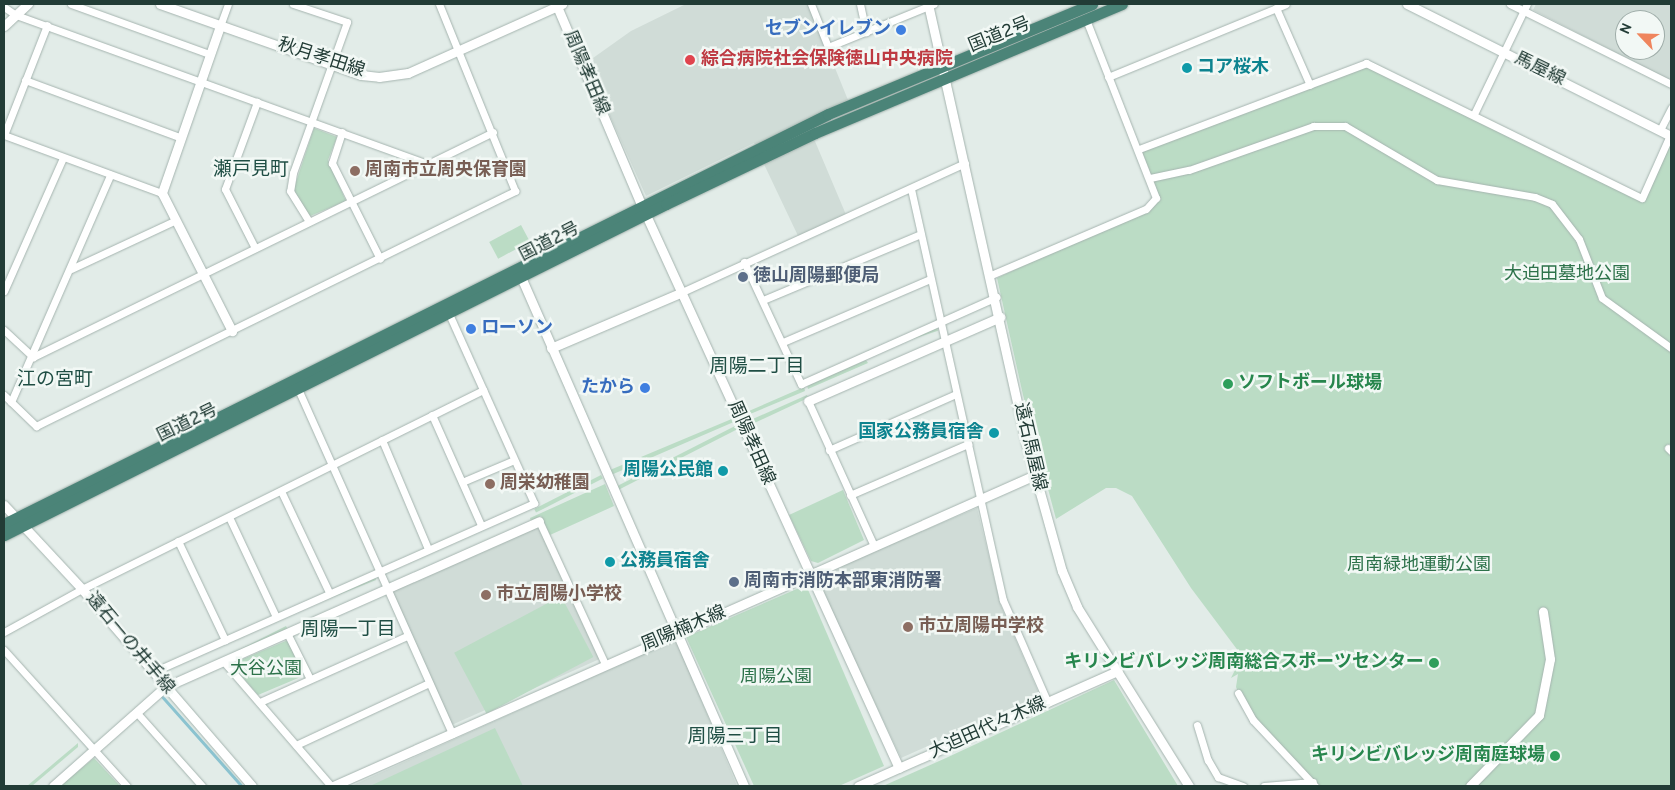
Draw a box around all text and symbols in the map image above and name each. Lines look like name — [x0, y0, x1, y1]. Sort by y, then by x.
north arrow — [1615, 10, 1665, 60]
street label: 国道2号 — [966, 14, 1034, 58]
place label: セブンイレブン — [765, 19, 891, 41]
text: N — [1617, 21, 1637, 37]
marker: セブンイレブン — [895, 24, 907, 36]
street label: 周陽孝田線 — [557, 27, 613, 119]
street label: 秋月孝田線 — [275, 35, 367, 83]
street label: 馬屋線 — [1510, 48, 1568, 92]
place label: 綜合病院社会保険徳山中央病院 — [701, 49, 953, 71]
marker: 綜合病院社会保険徳山中央病院 — [683, 53, 697, 67]
place label: コア桜木 — [1197, 57, 1269, 79]
marker: コア桜木 — [1181, 62, 1193, 74]
district label: 瀬戸見町 — [213, 160, 289, 182]
place label: 周南市立周央保育園 — [365, 160, 527, 182]
marker: 周南市立周央保育園 — [349, 165, 361, 177]
street label: 国道2号 — [516, 219, 584, 267]
park label: 大迫田墓地公園 — [1504, 264, 1630, 286]
place label: 徳山周陽郵便局 — [753, 266, 879, 288]
marker: 徳山周陽郵便局 — [737, 271, 749, 283]
place label: ローソン — [481, 318, 553, 340]
marker: ローソン — [465, 323, 477, 335]
district label: 周陽二丁目 — [710, 357, 804, 379]
district label: 江の宮町 — [17, 370, 93, 392]
place label: ソフトボール球場 — [1238, 373, 1382, 395]
place label: たから — [581, 377, 635, 399]
marker: ソフトボール球場 — [1222, 378, 1234, 390]
marker: たから — [639, 382, 651, 394]
street label: 周陽孝田線 — [722, 397, 778, 489]
street label: 国道2号 — [154, 400, 222, 448]
street label: 遠石馬屋線 — [1008, 401, 1050, 493]
place label: 国家公務員宿舎 — [858, 422, 984, 444]
marker: 国家公務員宿舎 — [988, 427, 1000, 439]
place label: 周陽公民館 — [623, 460, 713, 482]
marker: 周陽公民館 — [717, 465, 729, 477]
place label: 周栄幼稚園 — [500, 473, 590, 495]
marker: 周栄幼稚園 — [484, 478, 496, 490]
place label: 公務員宿舎 — [620, 551, 710, 573]
park label: 周南緑地運動公園 — [1347, 555, 1491, 577]
marker: 公務員宿舎 — [604, 556, 616, 568]
place label: 周南市消防本部東消防署 — [744, 571, 942, 593]
marker: 周南市消防本部東消防署 — [728, 576, 740, 588]
place label: 市立周陽小学校 — [496, 584, 622, 606]
street label: 遠石一の井手線 — [80, 589, 178, 699]
marker: 市立周陽小学校 — [480, 589, 492, 601]
street label: 周陽楠木線 — [638, 602, 730, 658]
place label: 市立周陽中学校 — [918, 616, 1044, 638]
district label: 周陽一丁目 — [301, 620, 395, 642]
marker: 市立周陽中学校 — [902, 621, 914, 633]
place label: キリンビバレッジ周南総合スポーツセンター — [1064, 652, 1424, 674]
marker: キリンビバレッジ周南総合スポーツセンター — [1428, 657, 1440, 669]
park label: 大谷公園 — [230, 659, 302, 681]
park label: 周陽公園 — [740, 667, 812, 689]
street label: 大迫田代々木線 — [926, 694, 1050, 764]
district label: 周陽三丁目 — [688, 727, 782, 749]
place label: キリンビバレッジ周南庭球場 — [1311, 745, 1545, 767]
marker: キリンビバレッジ周南庭球場 — [1549, 750, 1561, 762]

